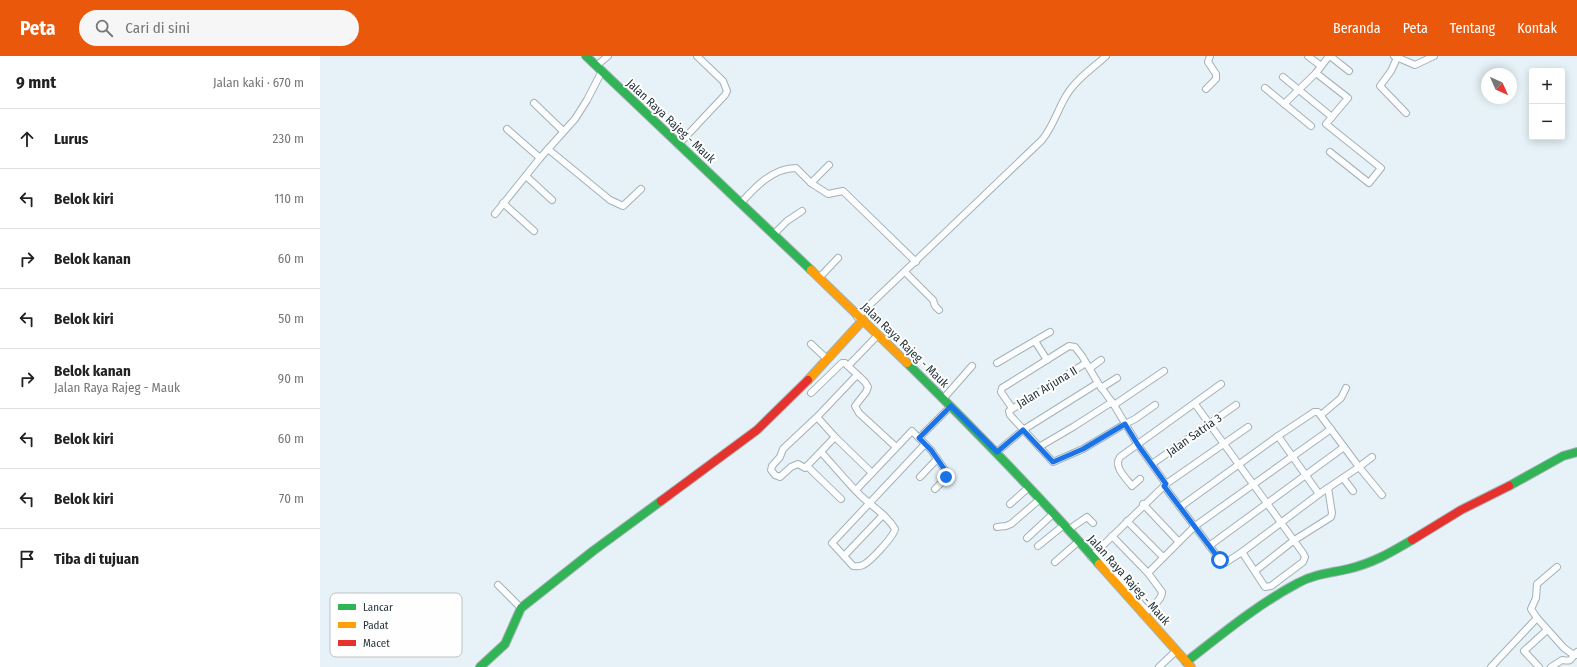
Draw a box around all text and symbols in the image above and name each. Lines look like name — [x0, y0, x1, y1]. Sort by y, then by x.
search box — [79, 10, 359, 46]
text: Peta — [20, 17, 55, 40]
icon: search — [93, 17, 115, 39]
text: Cari di sini — [125, 19, 190, 37]
text: Beranda — [1333, 20, 1381, 37]
text: Peta — [1403, 20, 1428, 37]
text: Tentang — [1450, 20, 1495, 37]
text: Kontak — [1517, 20, 1557, 37]
north arrow — [1481, 68, 1517, 104]
map controls — [1529, 68, 1565, 140]
button: + — [1529, 68, 1565, 104]
text: 9 mnt — [16, 72, 56, 93]
text: Jalan kaki · 670 m — [213, 75, 304, 90]
street label: Jalan Raya Rajeg - Mauk — [624, 76, 719, 166]
button: − — [1529, 104, 1565, 140]
icon: ahead — [16, 128, 38, 150]
text: Lurus — [54, 130, 88, 148]
text: 230 m — [273, 131, 304, 146]
icon: left — [16, 188, 38, 210]
text: Belok kiri — [54, 190, 114, 208]
text: 110 m — [274, 191, 304, 206]
icon: right — [16, 248, 38, 270]
text: Belok kanan — [54, 250, 131, 268]
text: 60 m — [278, 251, 304, 266]
street label: Jalan Raya Rajeg - Mauk — [858, 300, 952, 391]
icon: left — [16, 308, 38, 330]
text: Belok kiri — [54, 310, 114, 328]
text: 50 m — [278, 311, 304, 326]
text: Belok kanan — [54, 362, 131, 380]
street label: Jalan Arjuna II — [1014, 363, 1080, 411]
icon: right — [16, 368, 38, 390]
text: 90 m — [278, 371, 304, 386]
text: Jalan Raya Rajeg - Mauk — [54, 380, 180, 395]
street label: Jalan Satria 3 — [1164, 411, 1224, 459]
icon: left — [16, 428, 38, 450]
text: Belok kiri — [54, 430, 114, 448]
text: 60 m — [278, 431, 304, 446]
route end — [937, 468, 955, 486]
icon: left — [16, 488, 38, 510]
text: Belok kiri — [54, 490, 114, 508]
text: 70 m — [279, 491, 304, 506]
street label: Jalan Raya Rajeg - Mauk — [1085, 532, 1173, 628]
icon: arrive — [16, 548, 38, 570]
text: Tiba di tujuan — [54, 550, 139, 568]
route start — [1211, 551, 1229, 569]
legend — [330, 593, 462, 657]
text: Lancar — [363, 601, 393, 614]
text: Padat — [363, 619, 389, 632]
text: Macet — [363, 637, 390, 650]

